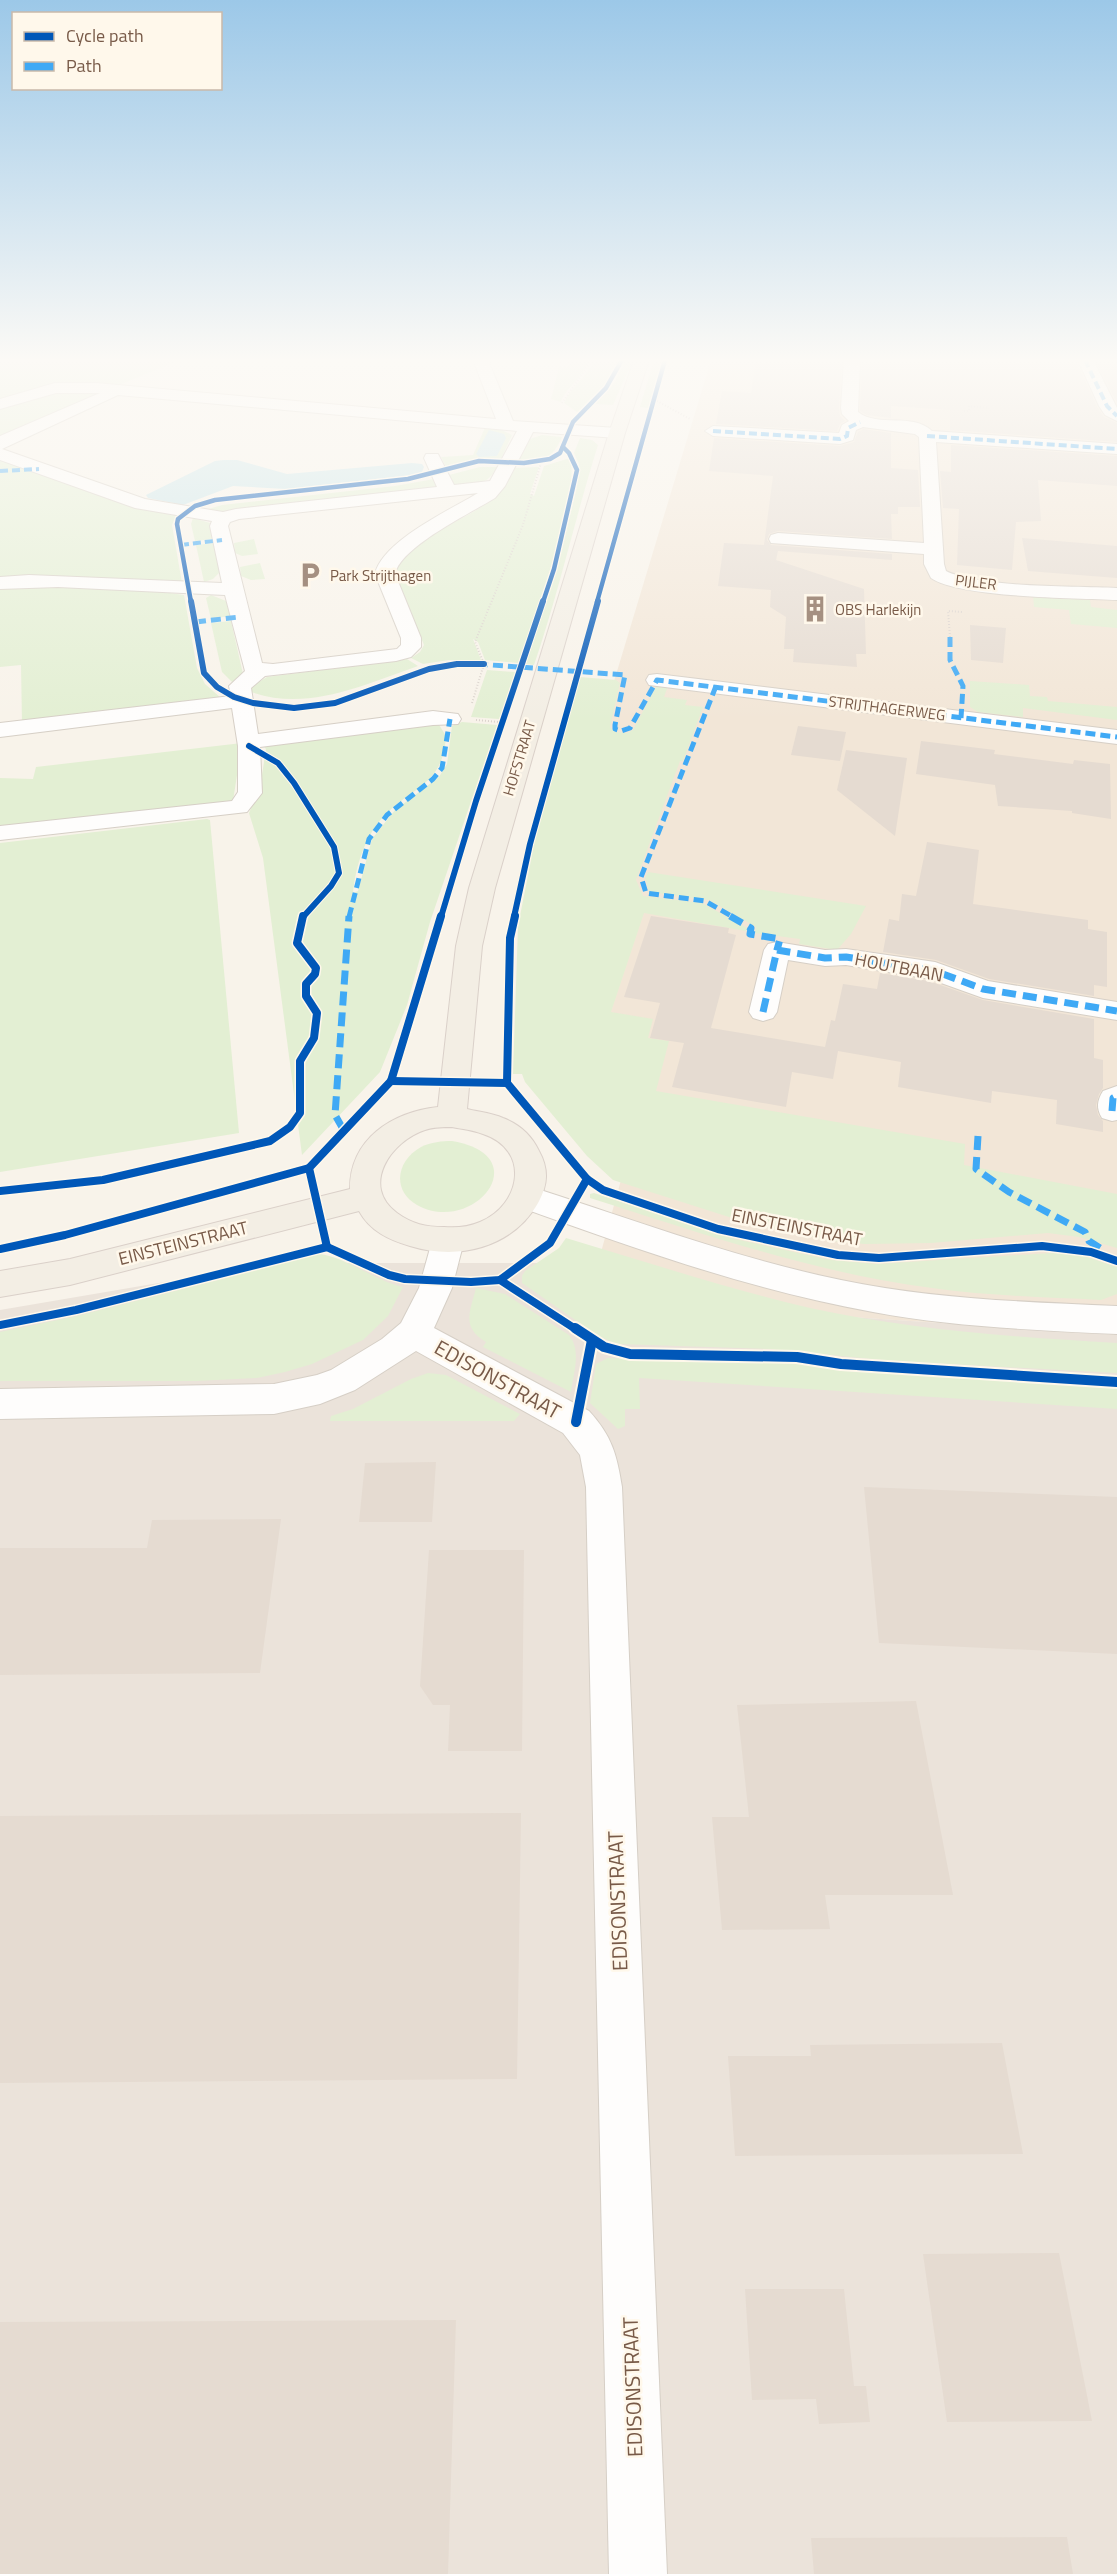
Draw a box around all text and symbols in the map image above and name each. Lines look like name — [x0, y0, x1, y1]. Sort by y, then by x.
legend — [12, 12, 222, 90]
text: Cycle path — [66, 22, 144, 49]
text: Path — [66, 52, 102, 79]
parking icon: Park Strijthagen — [295, 560, 325, 590]
place label: Park Strijthagen — [330, 564, 431, 587]
street label: PIJLER — [954, 568, 998, 596]
building icon: OBS Harlekijn — [800, 594, 830, 624]
place label: OBS Harlekijn — [835, 598, 921, 621]
street label: STRIJTHAGERWEG — [827, 689, 947, 727]
street label: HOFSTRAAT — [497, 717, 541, 799]
street label: HOUTBAAN — [852, 945, 946, 989]
street label: EINSTEINSTRAAT — [729, 1201, 865, 1253]
street label: EINSTEINSTRAAT — [115, 1214, 251, 1272]
street label: EDISONSTRAAT — [429, 1331, 567, 1427]
street label: EDISONSTRAAT — [599, 1830, 635, 1972]
street label: EDISONSTRAAT — [614, 2316, 650, 2458]

